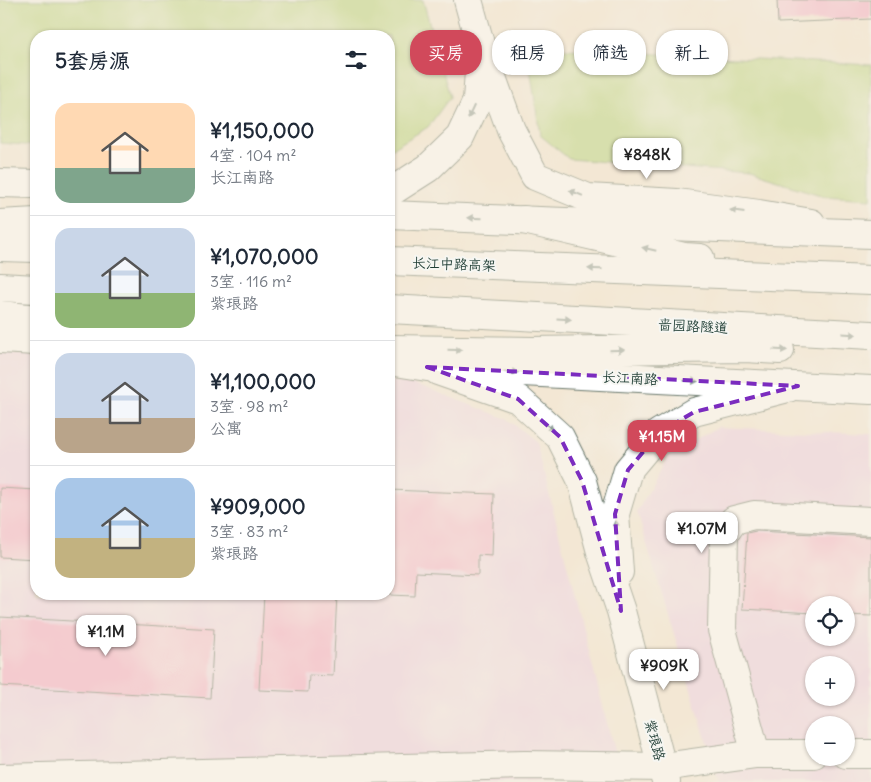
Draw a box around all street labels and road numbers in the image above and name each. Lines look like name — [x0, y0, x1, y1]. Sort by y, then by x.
street label: 长江中路高架 — [412, 254, 496, 274]
street label: 啬园路隧道 — [658, 315, 728, 337]
street label: 长江南路 — [602, 368, 658, 388]
street label: 紫琅路 — [641, 717, 669, 763]

